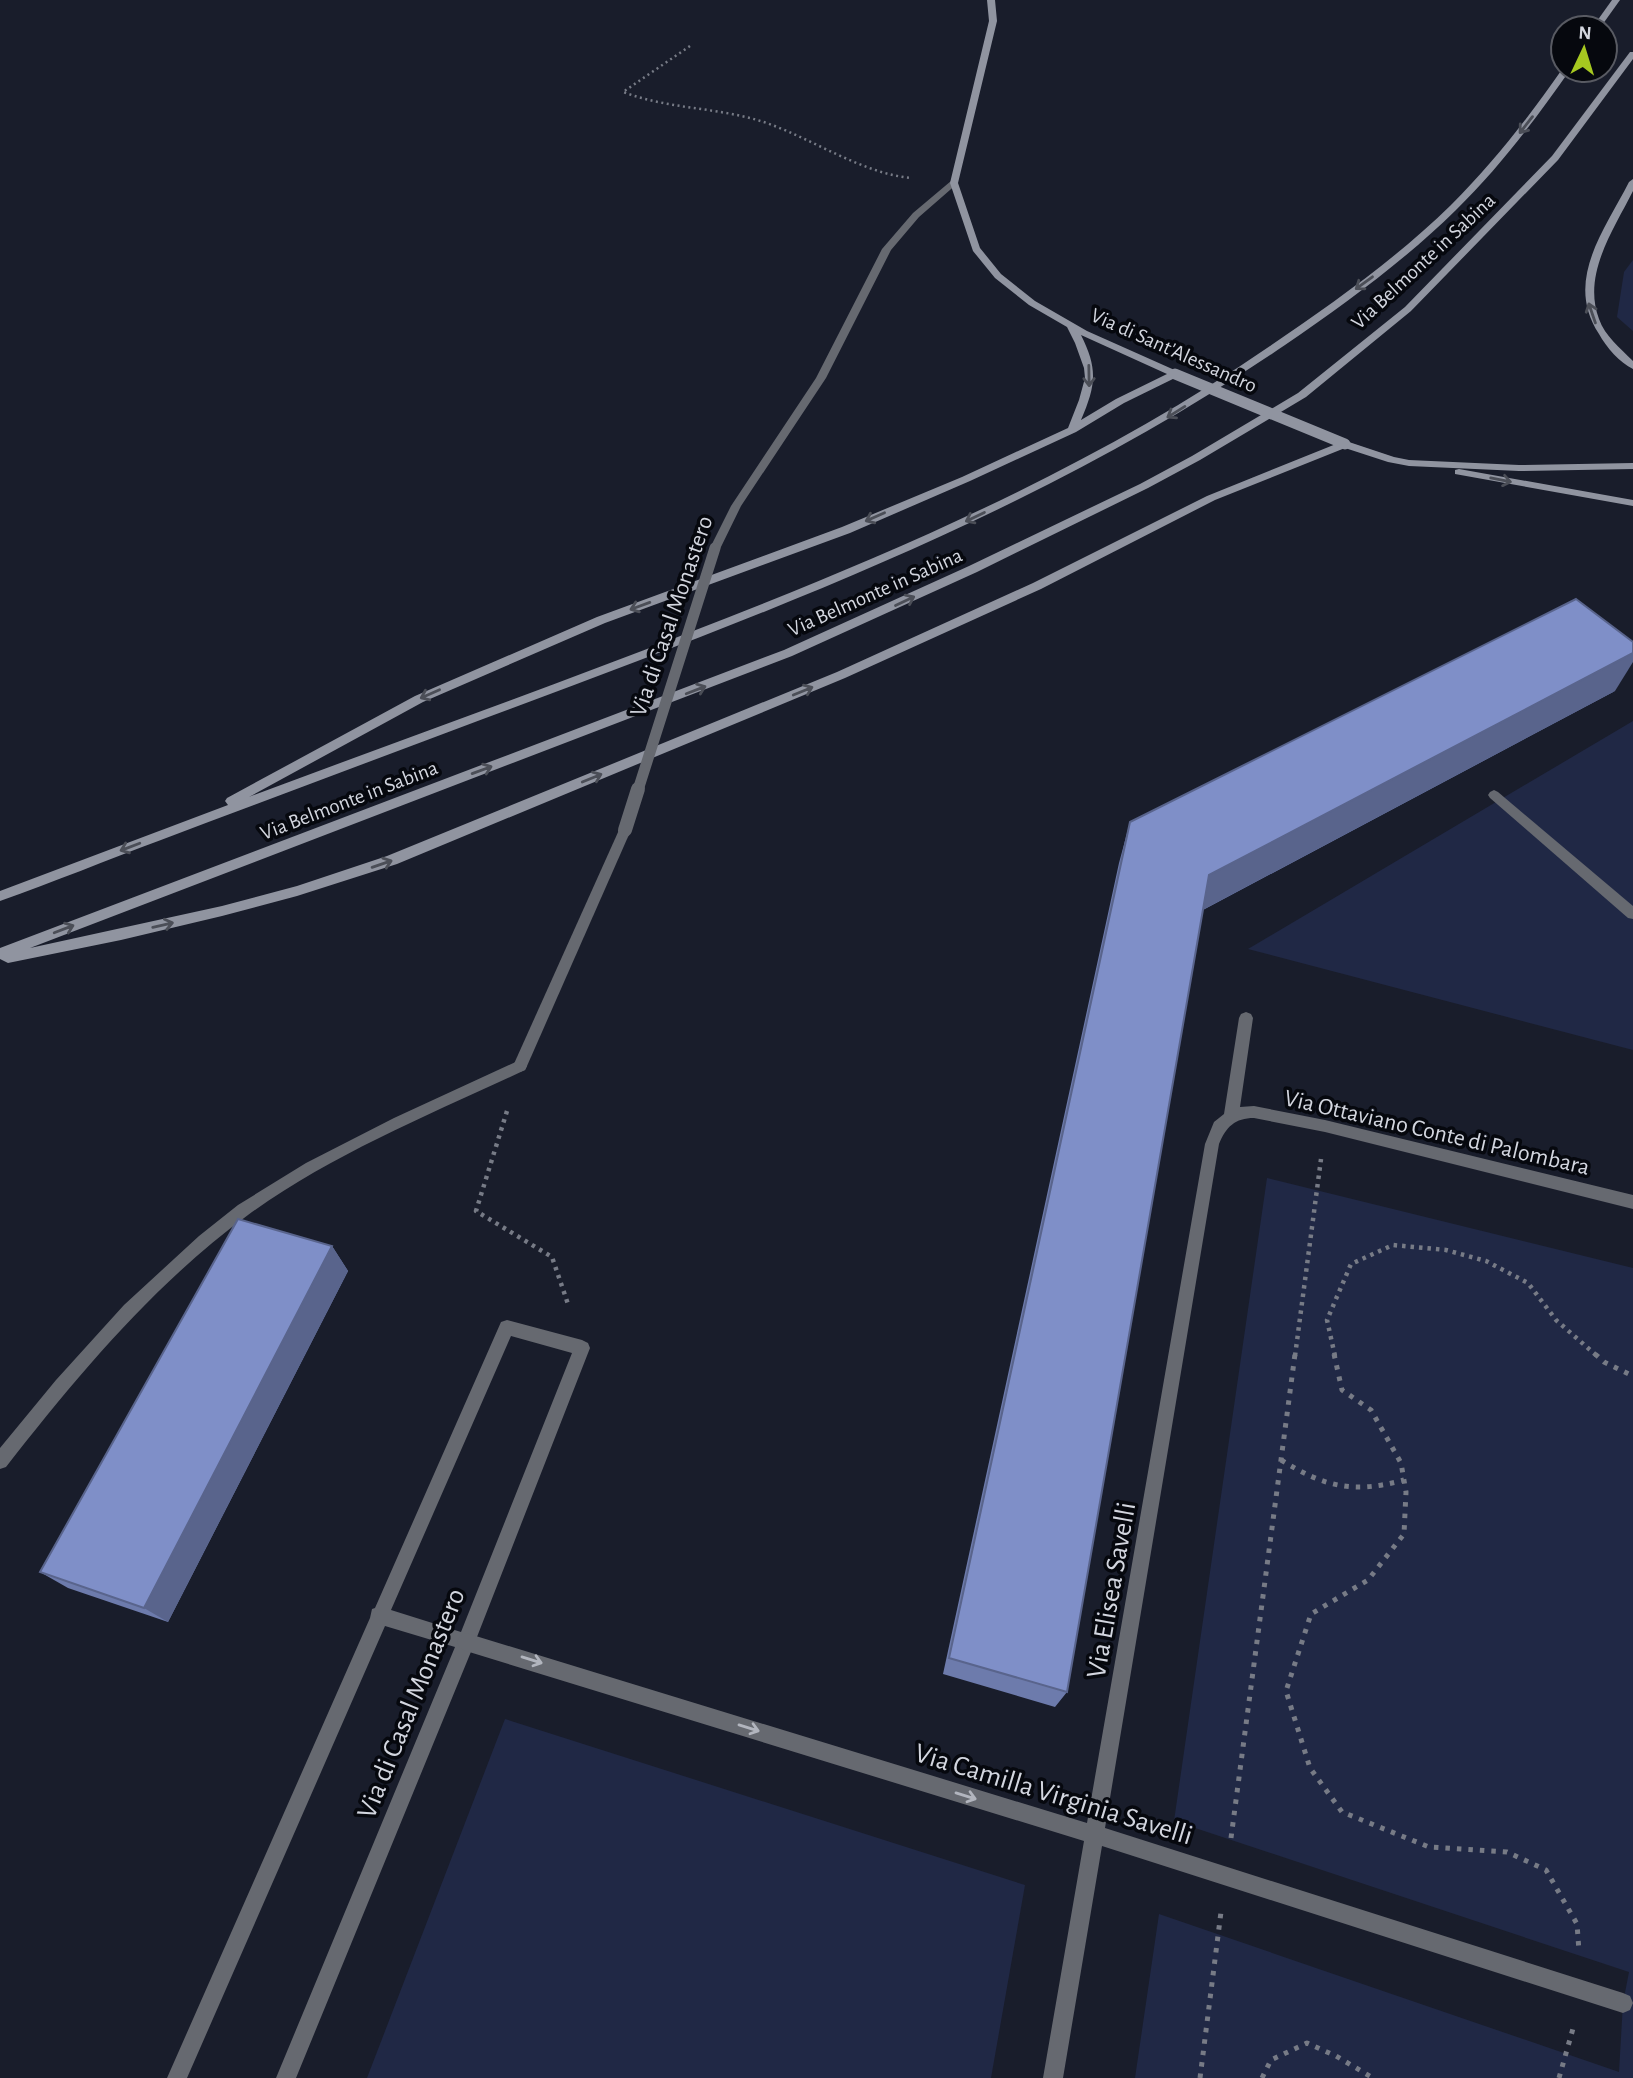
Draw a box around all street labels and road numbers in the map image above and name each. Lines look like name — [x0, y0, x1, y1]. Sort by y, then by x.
street label: Via Belmonte in Sabina — [1347, 189, 1500, 333]
street label: Via di Sant'Alessandro — [1088, 304, 1260, 397]
street label: Via di Casal Monastero — [626, 513, 718, 720]
street label: Via Belmonte in Sabina — [785, 544, 966, 640]
street label: Via Belmonte in Sabina — [258, 757, 441, 844]
street label: Via Ottaviano Conte di Palombara — [1282, 1086, 1592, 1180]
street label: Via Elisea Savelli — [1083, 1500, 1141, 1681]
street label: Via di Casal Monastero — [353, 1585, 471, 1823]
street label: Via Camilla Virginia Savelli — [911, 1739, 1196, 1851]

